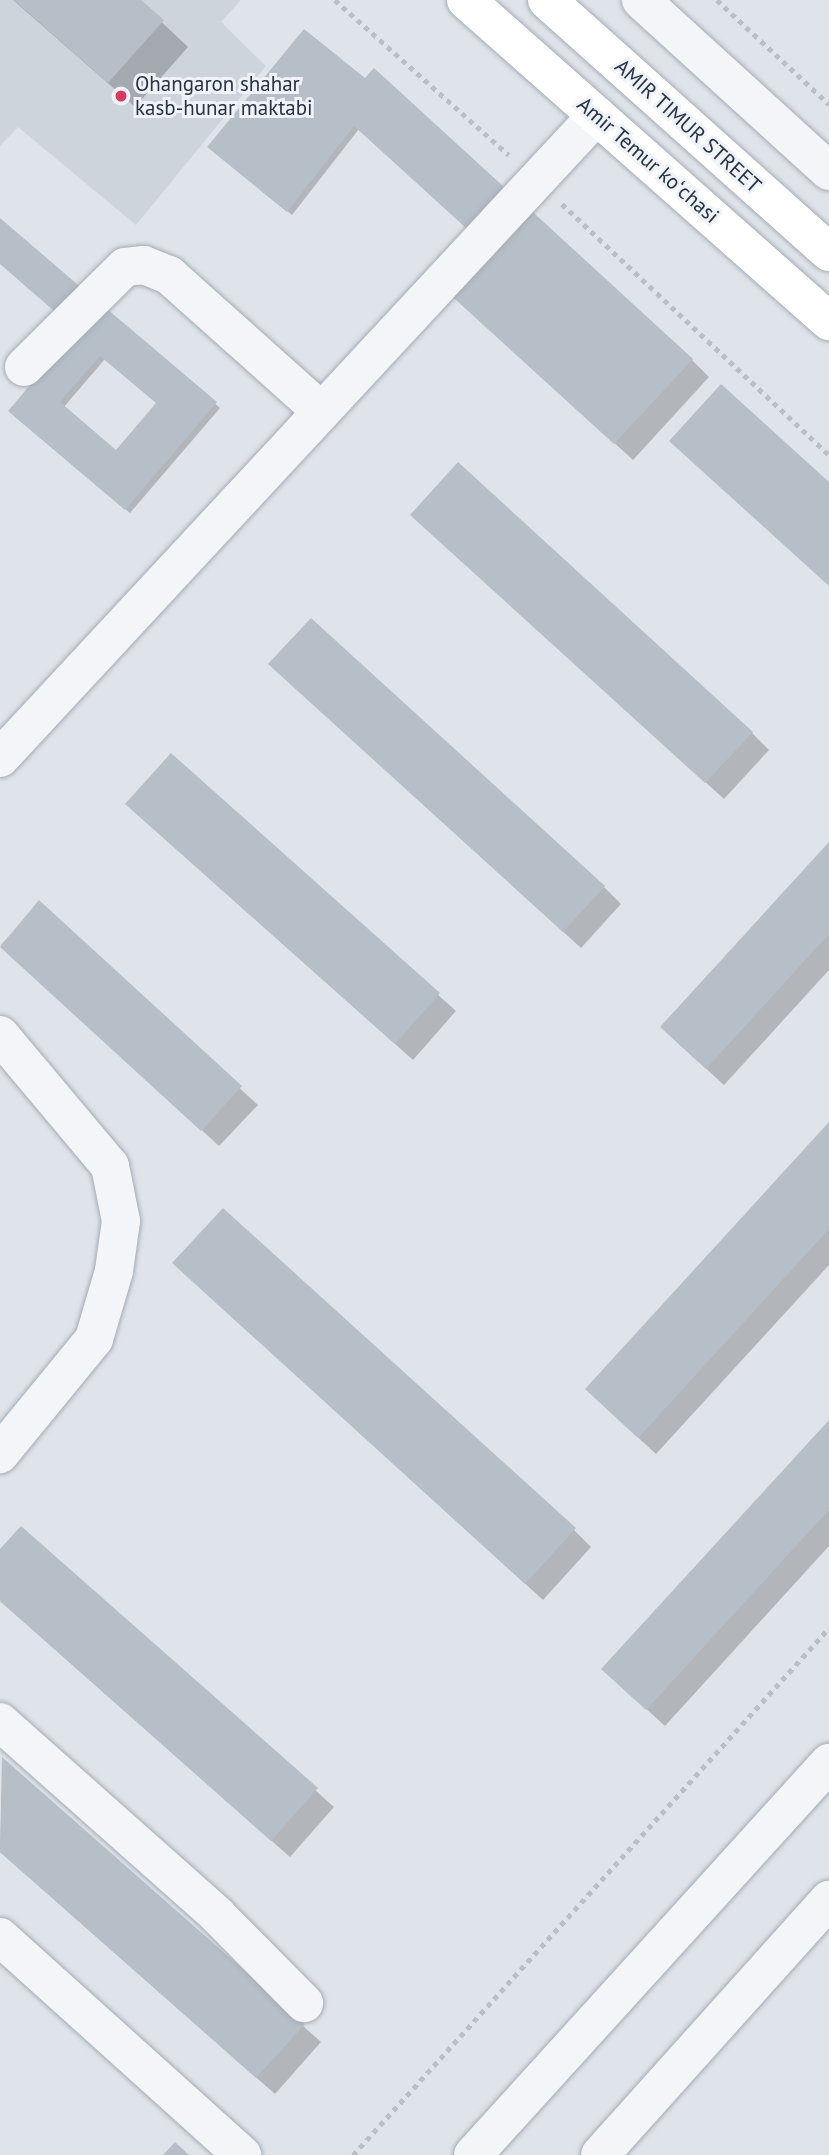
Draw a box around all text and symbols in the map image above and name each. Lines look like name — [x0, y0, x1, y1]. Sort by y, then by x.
street label: AMIR TIMUR STREET — [609, 53, 767, 199]
place label: Ohangaron shahar kasb-hunar maktabi — [135, 71, 313, 121]
marker: Ohangaron shahar kasb-hunar maktabi — [113, 88, 129, 104]
street label: Amir Temur koʻchasi — [572, 91, 724, 229]

